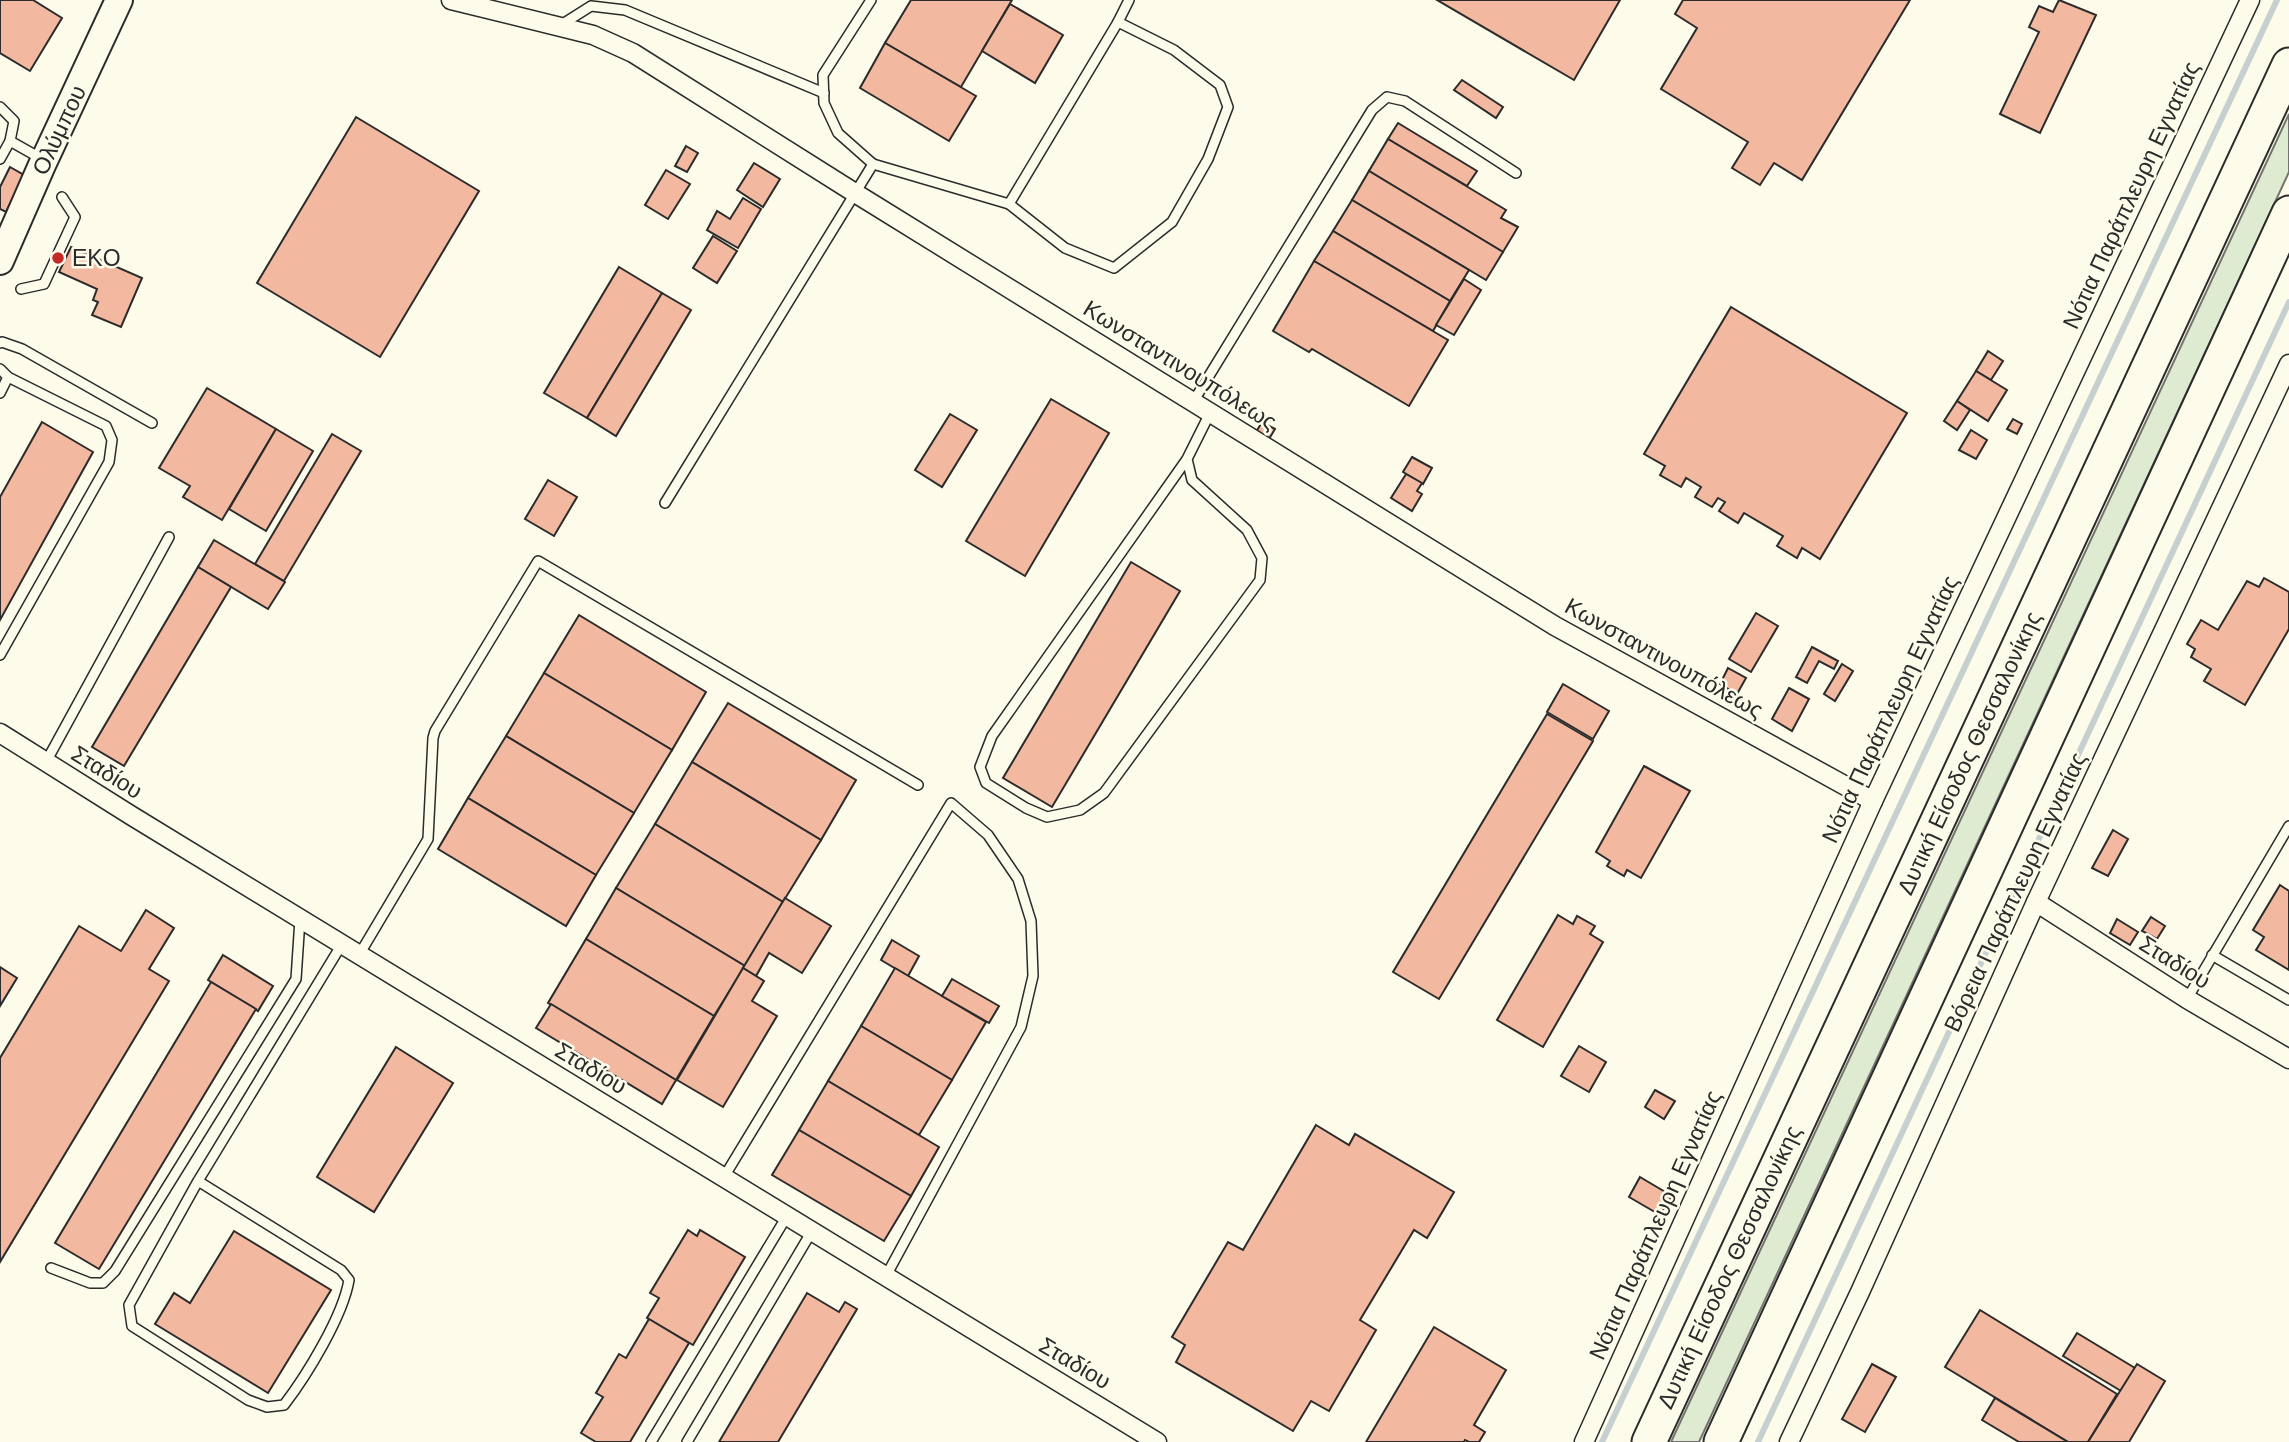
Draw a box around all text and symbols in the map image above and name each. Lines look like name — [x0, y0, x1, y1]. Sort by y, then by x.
street label: Νότια Παράπλευρη Εγνατίας — [2058, 57, 2204, 333]
street label: Ολύμπου — [27, 81, 91, 179]
place label: EKO — [72, 245, 121, 271]
marker: EKO — [50, 250, 66, 266]
street label: Κωνσταντινουπόλεως — [1079, 295, 1281, 435]
street label: Νότια Παράπλευρη Εγνατίας — [1817, 571, 1963, 847]
street label: Κωνσταντινουπόλεως — [1560, 593, 1768, 723]
street label: Δυτική Είσοδος Θεσσαλονίκης — [1892, 607, 2046, 899]
street label: Σταδίου — [67, 740, 147, 804]
street label: Βόρεια Παράπλευρη Εγνατίας — [1939, 748, 2091, 1036]
street label: Σταδίου — [2135, 930, 2215, 994]
street label: Σταδίου — [551, 1037, 631, 1099]
street label: Νότια Παράπλευρη Εγνατίας — [1584, 1086, 1726, 1364]
street label: Δυτική Είσοδος Θεσσαλονίκης — [1652, 1121, 1806, 1413]
street label: Σταδίου — [1035, 1332, 1115, 1394]

